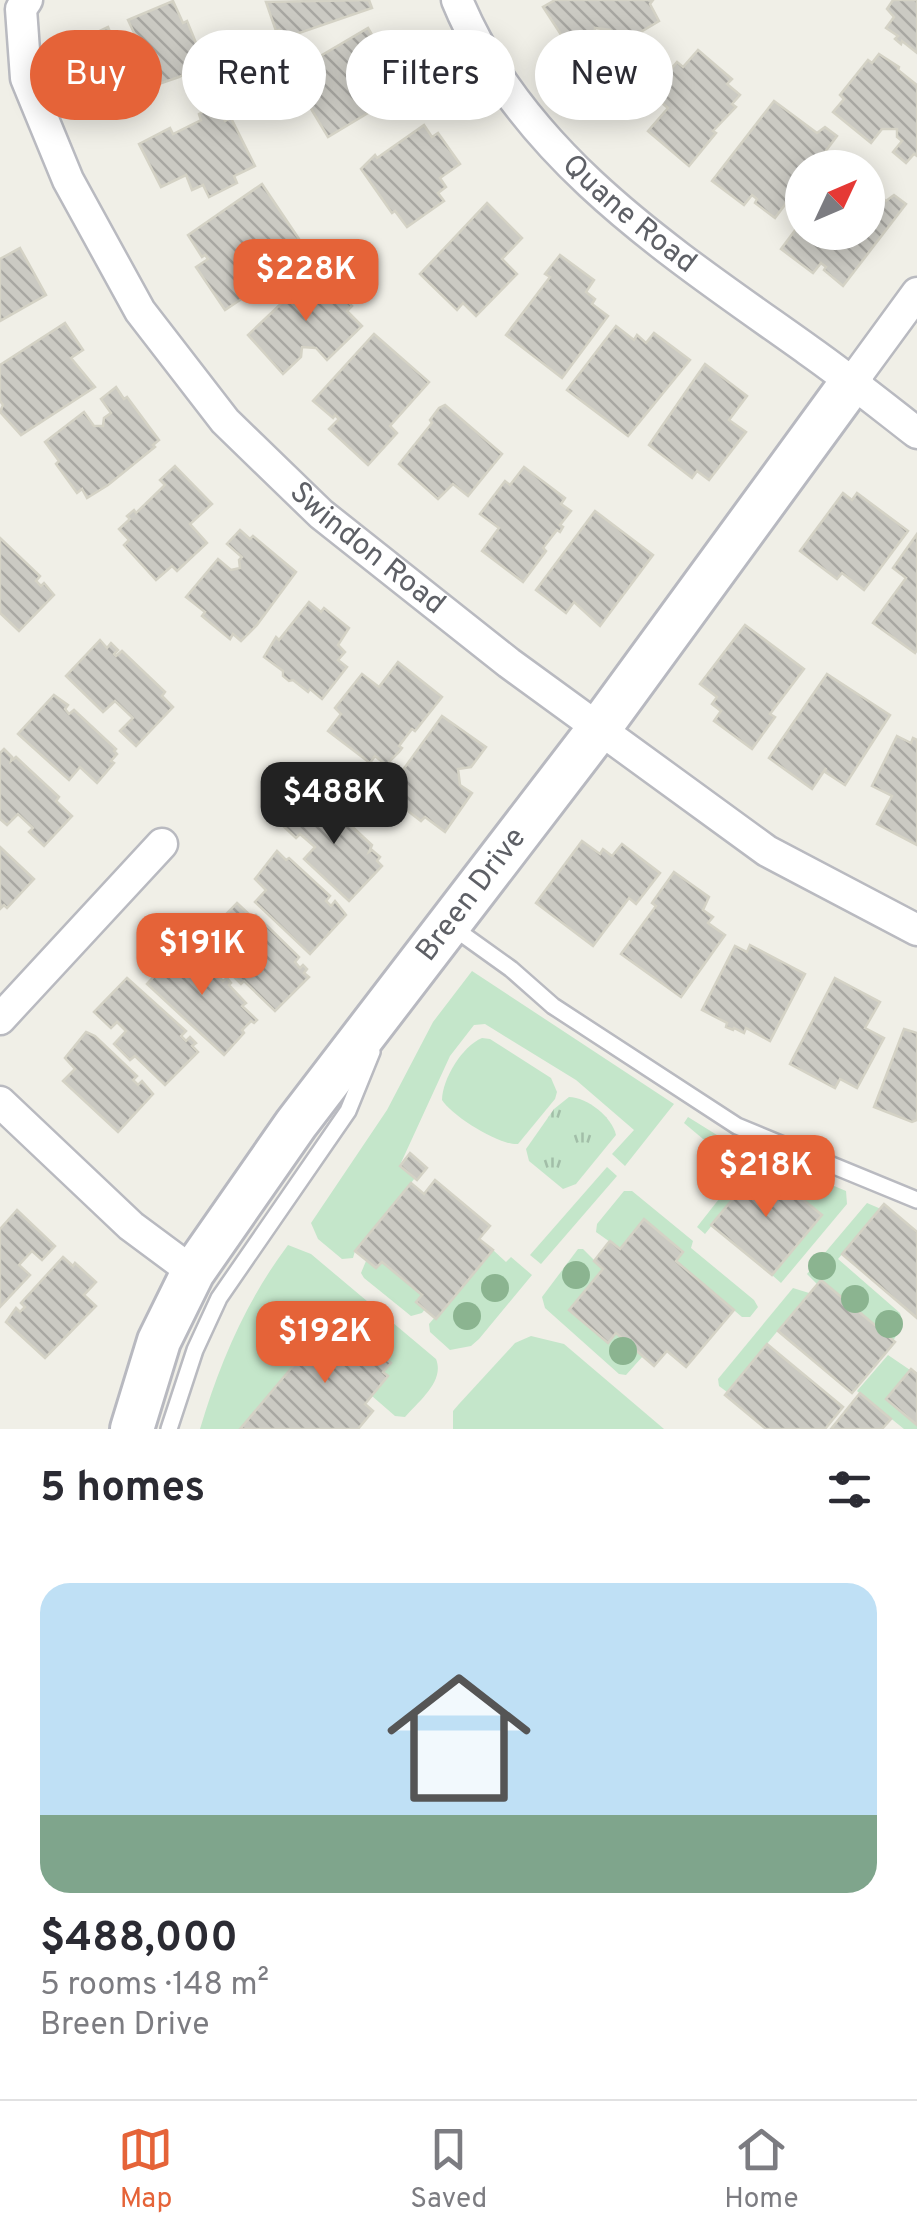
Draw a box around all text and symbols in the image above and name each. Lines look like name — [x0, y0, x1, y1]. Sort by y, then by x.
chip: Buy — [30, 30, 162, 120]
chip: Rent — [182, 30, 326, 120]
chip: Filters — [346, 30, 515, 120]
chip: New — [535, 30, 673, 120]
street label: Quane Road — [554, 147, 703, 282]
north arrow — [785, 150, 885, 250]
map controls — [785, 150, 885, 250]
pin: $228K — [236, 239, 376, 324]
text: $228K — [255, 251, 357, 291]
street label: Swindon Road — [281, 475, 452, 623]
pin: $488K — [264, 762, 404, 847]
text: $488K — [283, 774, 385, 814]
street label: Breen Drive — [409, 821, 535, 969]
pin: $191K — [132, 913, 272, 998]
text: $191K — [158, 925, 246, 965]
pin: $218K — [696, 1135, 836, 1220]
text: $218K — [719, 1147, 813, 1187]
pin: $192K — [255, 1301, 395, 1386]
text: $192K — [278, 1313, 372, 1353]
icon: filters — [822, 1462, 877, 1517]
text: 5 homes — [40, 1463, 205, 1516]
icon: home — [369, 1648, 549, 1828]
text: $488,000 — [40, 1913, 238, 1966]
text: 5 rooms · 148 m² — [40, 1966, 269, 2006]
text: Breen Drive — [40, 2006, 209, 2046]
tab: Map — [118, 2122, 173, 2218]
tab: Saved — [410, 2122, 487, 2218]
tab: Home — [724, 2122, 799, 2218]

